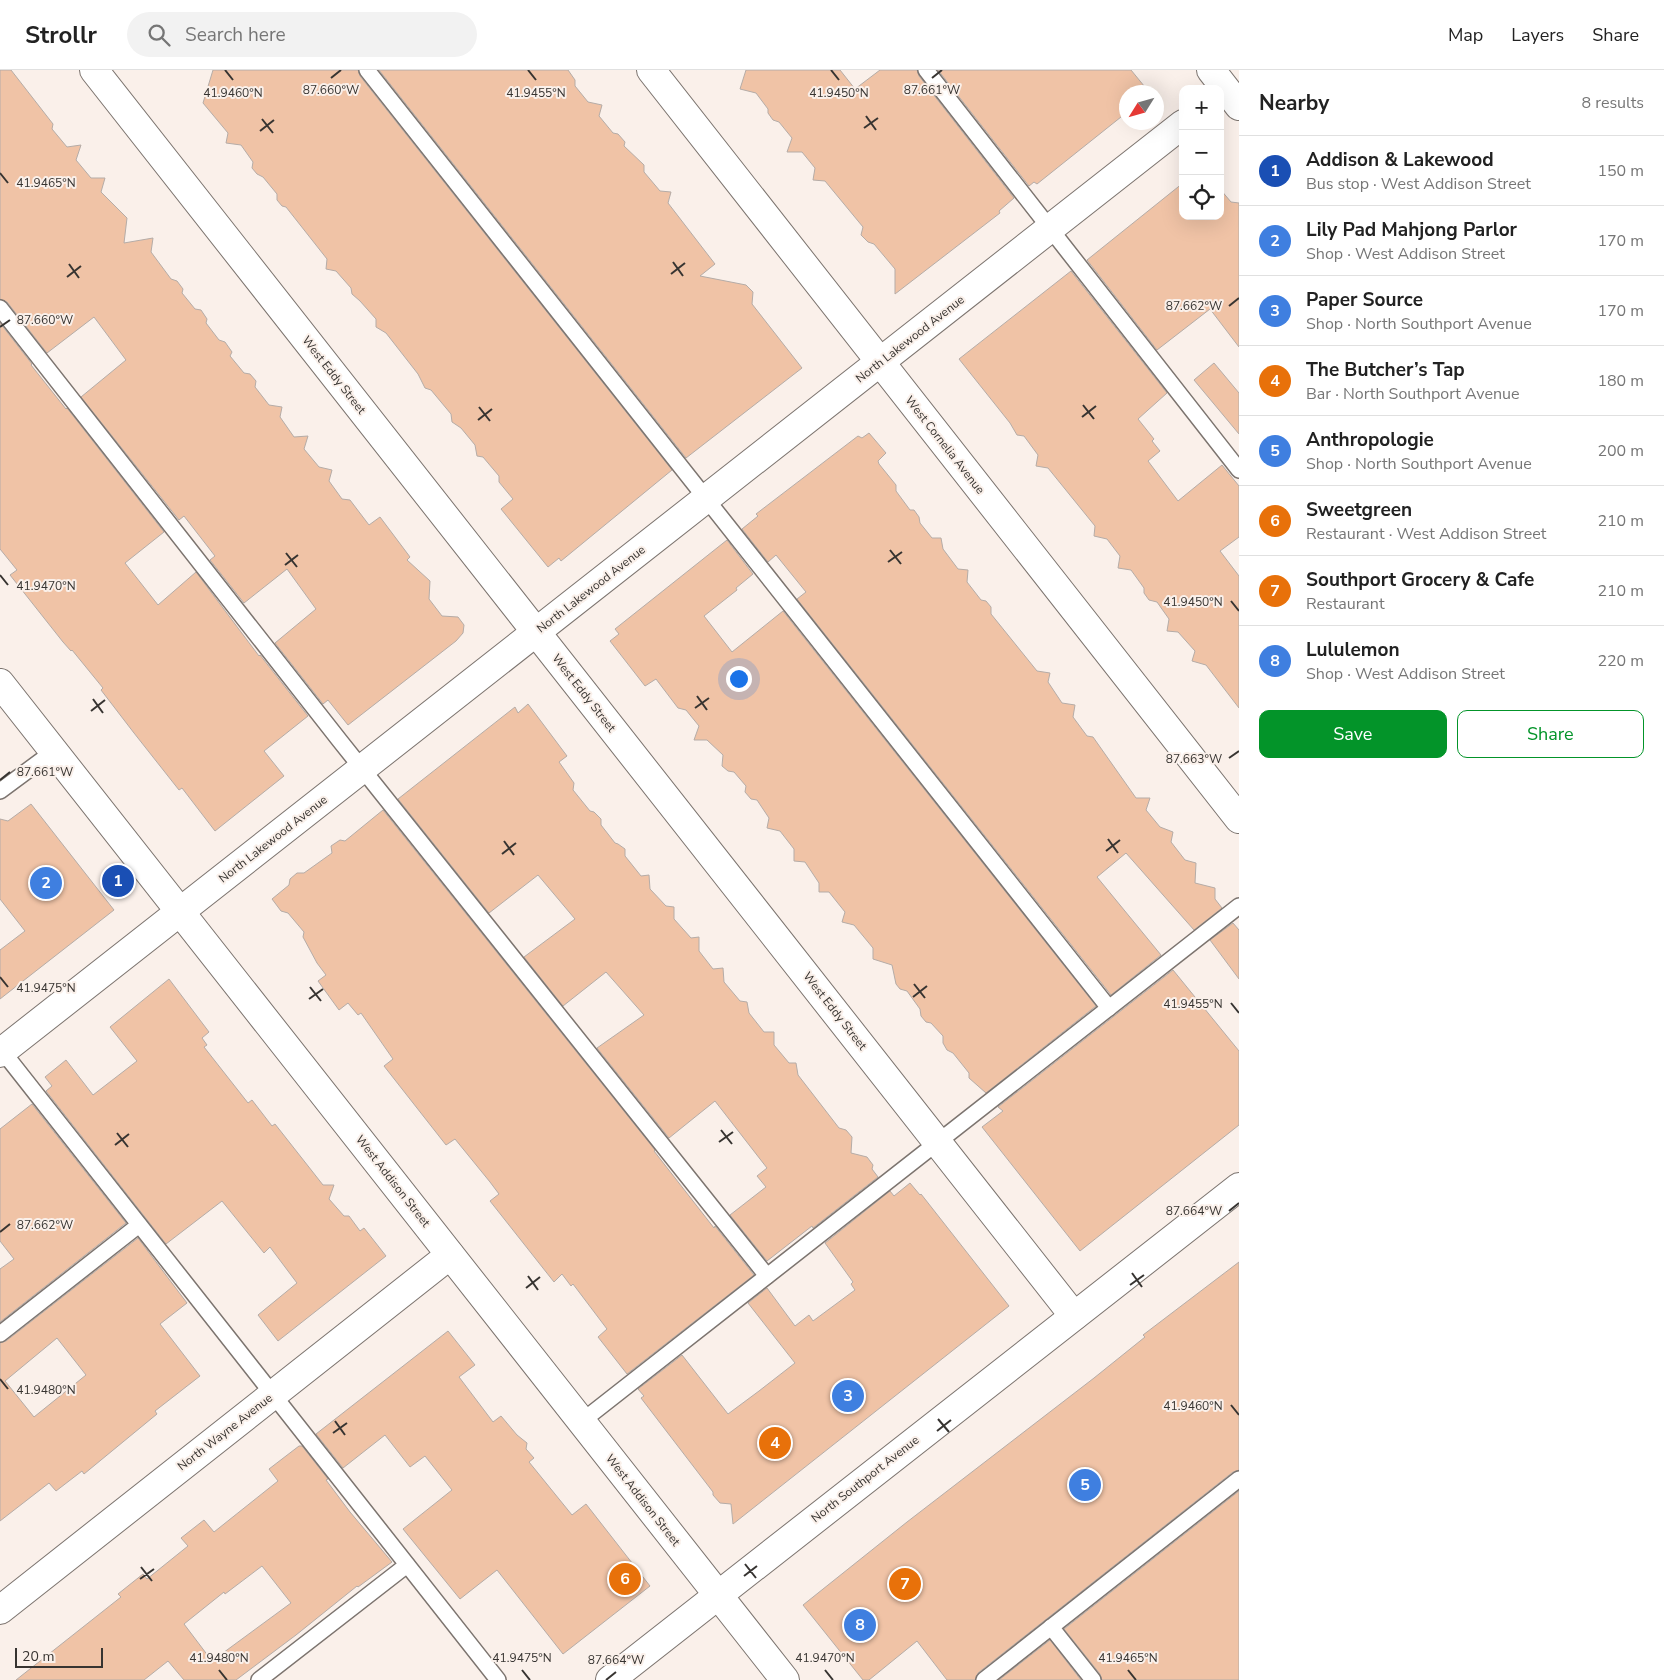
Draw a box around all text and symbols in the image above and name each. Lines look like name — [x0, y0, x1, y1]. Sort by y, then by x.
search box — [127, 12, 477, 57]
text: Strollr — [25, 19, 97, 51]
icon: search — [145, 21, 173, 49]
text: Search here — [185, 22, 286, 48]
text: Map — [1448, 23, 1483, 47]
text: Layers — [1511, 23, 1564, 47]
text: Share — [1592, 23, 1639, 47]
text: 87.660°W — [303, 82, 359, 98]
text: 87.661°W — [904, 82, 960, 98]
text: 41.9460°N — [203, 85, 263, 101]
text: 41.9455°N — [506, 85, 566, 101]
text: 41.9450°N — [809, 85, 869, 101]
north arrow — [1119, 85, 1164, 130]
map controls — [1179, 85, 1224, 220]
button: + — [1179, 85, 1224, 130]
text: Nearby — [1259, 89, 1329, 117]
text: 8 results — [1582, 92, 1644, 114]
button: − — [1179, 130, 1224, 175]
text: Addison & Lakewood — [1306, 147, 1494, 173]
text: 1 — [1270, 160, 1280, 182]
text: 150 m — [1597, 160, 1644, 182]
text: Bus stop · West Addison Street — [1306, 173, 1531, 195]
text: 41.9465°N — [16, 175, 76, 191]
button: locate — [1179, 175, 1224, 220]
text: Lily Pad Mahjong Parlor — [1306, 217, 1517, 243]
text: 2 — [1270, 230, 1280, 252]
text: 170 m — [1597, 230, 1644, 252]
text: Shop · West Addison Street — [1306, 243, 1505, 265]
text: Paper Source — [1306, 287, 1423, 313]
street label: North Lakewood Avenue — [852, 292, 968, 386]
text: 87.662°W — [1166, 298, 1222, 314]
text: 3 — [1270, 300, 1280, 322]
text: 170 m — [1597, 300, 1644, 322]
text: 87.660°W — [17, 312, 73, 328]
text: Shop · North Southport Avenue — [1306, 313, 1532, 335]
street label: West Eddy Street — [299, 333, 370, 418]
text: The Butcher’s Tap — [1306, 357, 1465, 383]
text: 4 — [1270, 370, 1280, 392]
text: 180 m — [1597, 370, 1644, 392]
text: Bar · North Southport Avenue — [1306, 383, 1520, 405]
street label: West Cornelia Avenue — [902, 393, 988, 497]
text: Anthropologie — [1306, 427, 1434, 453]
text: 5 — [1270, 440, 1280, 462]
text: 200 m — [1597, 440, 1644, 462]
text: Shop · North Southport Avenue — [1306, 453, 1532, 475]
text: Sweetgreen — [1306, 497, 1412, 523]
text: 6 — [1270, 510, 1280, 532]
text: 210 m — [1597, 510, 1644, 532]
text: Restaurant · West Addison Street — [1306, 523, 1546, 545]
street label: North Lakewood Avenue — [533, 542, 649, 636]
text: Southport Grocery & Cafe — [1306, 567, 1534, 593]
text: 41.9470°N — [16, 578, 76, 594]
text: 7 — [1270, 580, 1280, 602]
text: 210 m — [1597, 580, 1644, 602]
text: Restaurant — [1306, 593, 1385, 615]
text: 41.9450°N — [1163, 594, 1223, 610]
text: Lululemon — [1306, 637, 1400, 663]
text: 8 — [1270, 650, 1280, 672]
text: 220 m — [1597, 650, 1644, 672]
street label: West Eddy Street — [549, 651, 620, 736]
text: Shop · West Addison Street — [1306, 663, 1505, 685]
your location — [726, 666, 752, 692]
button: Save — [1259, 710, 1447, 758]
button: Share — [1457, 710, 1644, 758]
text: 87.663°W — [1166, 751, 1222, 767]
text: 87.661°W — [17, 764, 73, 780]
street label: North Lakewood Avenue — [215, 792, 331, 886]
pin: 1 — [102, 862, 134, 900]
pin: 2 — [30, 864, 62, 902]
street label: West Eddy Street — [800, 969, 871, 1054]
text: 41.9475°N — [16, 980, 76, 996]
text: 41.9455°N — [1163, 996, 1223, 1012]
street label: West Addison Street — [352, 1132, 434, 1231]
text: 87.664°W — [1166, 1203, 1222, 1219]
text: 87.662°W — [17, 1217, 73, 1233]
pin: 3 — [832, 1377, 864, 1415]
text: 41.9480°N — [16, 1382, 76, 1398]
street label: North Wayne Avenue — [174, 1390, 276, 1474]
text: 41.9460°N — [1163, 1398, 1223, 1414]
pin: 4 — [759, 1424, 791, 1462]
street label: North Southport Avenue — [808, 1432, 922, 1526]
street label: West Addison Street — [602, 1451, 684, 1550]
pin: 5 — [1069, 1466, 1101, 1504]
pin: 6 — [609, 1560, 641, 1598]
pin: 7 — [889, 1565, 921, 1603]
pin: 8 — [844, 1606, 876, 1644]
scale bar — [15, 1645, 102, 1668]
text: 20 m — [22, 1647, 54, 1666]
text: 41.9480°N — [189, 1650, 249, 1666]
text: 41.9475°N — [492, 1650, 552, 1666]
text: 41.9470°N — [795, 1650, 855, 1666]
text: 41.9465°N — [1098, 1650, 1158, 1666]
text: 87.664°W — [588, 1652, 644, 1668]

